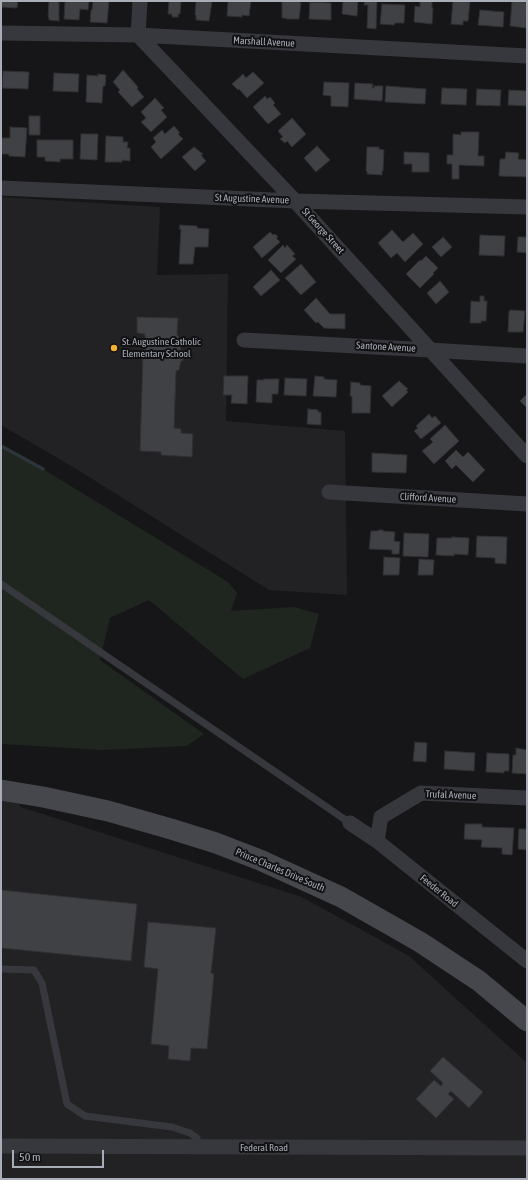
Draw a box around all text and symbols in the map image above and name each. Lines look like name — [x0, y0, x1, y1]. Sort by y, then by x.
street label: Marshall Avenue — [233, 34, 295, 50]
street label: St Augustine Avenue — [215, 192, 289, 206]
street label: St George Street — [299, 206, 347, 256]
place label: St. Augustine Catholic Elementary School — [122, 336, 201, 360]
street label: Santone Avenue — [356, 339, 416, 355]
marker: St. Augustine Catholic Elementary School — [109, 343, 119, 353]
street label: Clifford Avenue — [400, 491, 456, 505]
street label: Trufal Avenue — [425, 788, 477, 802]
street label: Prince Charles Drive South — [234, 846, 326, 894]
street label: Feeder Road — [418, 872, 460, 910]
scale bar — [14, 1142, 106, 1168]
street label: Federal Road — [240, 1142, 288, 1154]
text: 50 m — [19, 1150, 41, 1164]

